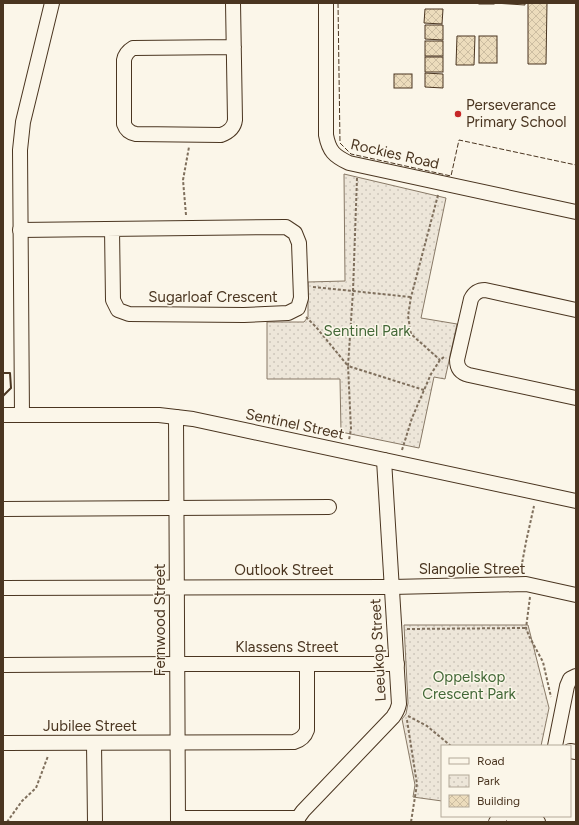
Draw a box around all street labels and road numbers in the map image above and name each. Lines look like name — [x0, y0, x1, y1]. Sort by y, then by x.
street label: Rockies Road — [349, 135, 441, 173]
street label: Sugarloaf Crescent — [148, 288, 278, 306]
street label: Sentinel Street — [244, 405, 346, 443]
street label: Slangolie Street — [419, 560, 526, 578]
street label: Outlook Street — [234, 561, 334, 579]
street label: Fernwood Street — [151, 563, 169, 677]
street label: Leeukop Street — [366, 598, 390, 702]
street label: Klassens Street — [235, 638, 339, 656]
street label: Jubilee Street — [43, 717, 137, 735]

